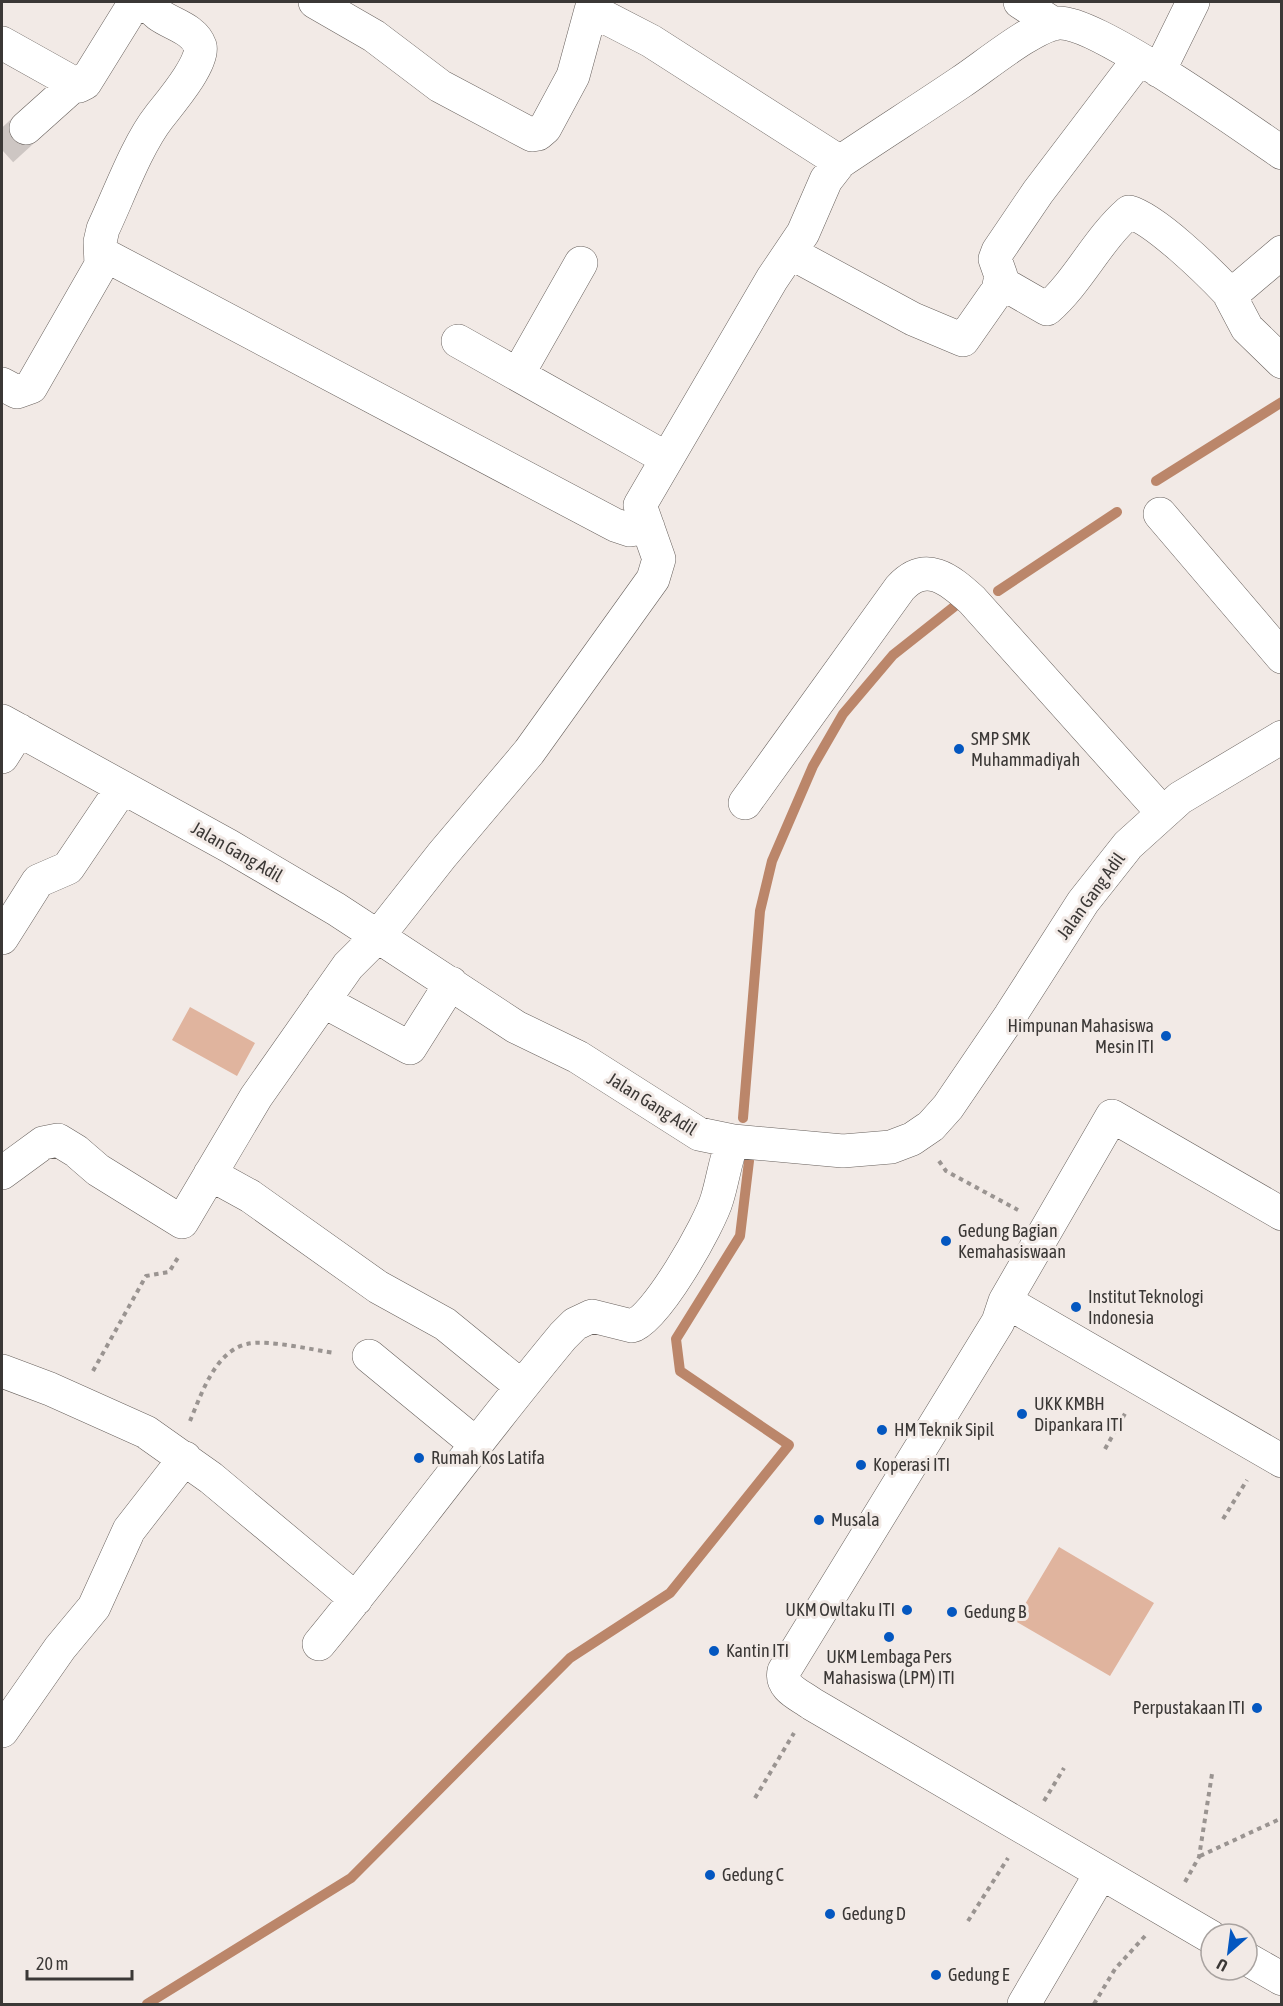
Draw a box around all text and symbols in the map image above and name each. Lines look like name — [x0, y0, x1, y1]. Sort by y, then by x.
place label: SMP SMK Muhammadiyah — [971, 728, 1080, 770]
marker: SMP SMK Muhammadiyah — [952, 742, 966, 756]
street label: Jalan Gang Adil — [188, 817, 287, 886]
street label: Jalan Gang Adil — [1052, 848, 1129, 943]
place label: Himpunan Mahasiswa Mesin ITI — [1008, 1015, 1154, 1057]
marker: Himpunan Mahasiswa Mesin ITI — [1159, 1029, 1173, 1043]
street label: Jalan Gang Adil — [604, 1068, 701, 1140]
place label: Gedung Bagian Kemahasiswaan — [958, 1220, 1066, 1262]
marker: Gedung Bagian Kemahasiswaan — [939, 1234, 953, 1248]
place label: Institut Teknologi Indonesia — [1088, 1286, 1204, 1328]
marker: Institut Teknologi Indonesia — [1069, 1300, 1083, 1314]
place label: UKK KMBH Dipankara ITI — [1034, 1393, 1123, 1435]
marker: UKK KMBH Dipankara ITI — [1015, 1407, 1029, 1421]
place label: HM Teknik Sipil — [894, 1419, 995, 1440]
marker: HM Teknik Sipil — [875, 1423, 889, 1437]
place label: Rumah Kos Latifa — [431, 1447, 545, 1468]
marker: Rumah Kos Latifa — [412, 1451, 426, 1465]
place label: Koperasi ITI — [873, 1454, 950, 1475]
marker: Koperasi ITI — [854, 1458, 868, 1472]
place label: Musala — [831, 1509, 880, 1530]
marker: Musala — [812, 1513, 826, 1527]
place label: UKM Owltaku ITI — [785, 1599, 895, 1620]
place label: Gedung B — [964, 1601, 1027, 1622]
marker: UKM Owltaku ITI — [900, 1603, 914, 1617]
marker: Gedung B — [945, 1605, 959, 1619]
marker: UKM Lembaga Pers Mahasiswa (LPM) ITI — [882, 1630, 896, 1644]
place label: Kantin ITI — [726, 1640, 789, 1661]
marker: Kantin ITI — [707, 1644, 721, 1658]
place label: UKM Lembaga Pers Mahasiswa (LPM) ITI — [823, 1646, 955, 1688]
place label: Perpustakaan ITI — [1133, 1697, 1245, 1718]
marker: Perpustakaan ITI — [1250, 1701, 1264, 1715]
place label: Gedung C — [722, 1864, 784, 1885]
marker: Gedung C — [703, 1868, 717, 1882]
place label: Gedung D — [842, 1903, 906, 1924]
marker: Gedung D — [823, 1907, 837, 1921]
north arrow — [1199, 1922, 1259, 1982]
scale bar — [27, 1943, 132, 1981]
text: 20 m — [36, 1953, 68, 1974]
text: U — [1214, 1955, 1230, 1975]
place label: Gedung E — [948, 1964, 1010, 1985]
marker: Gedung E — [929, 1968, 943, 1982]

